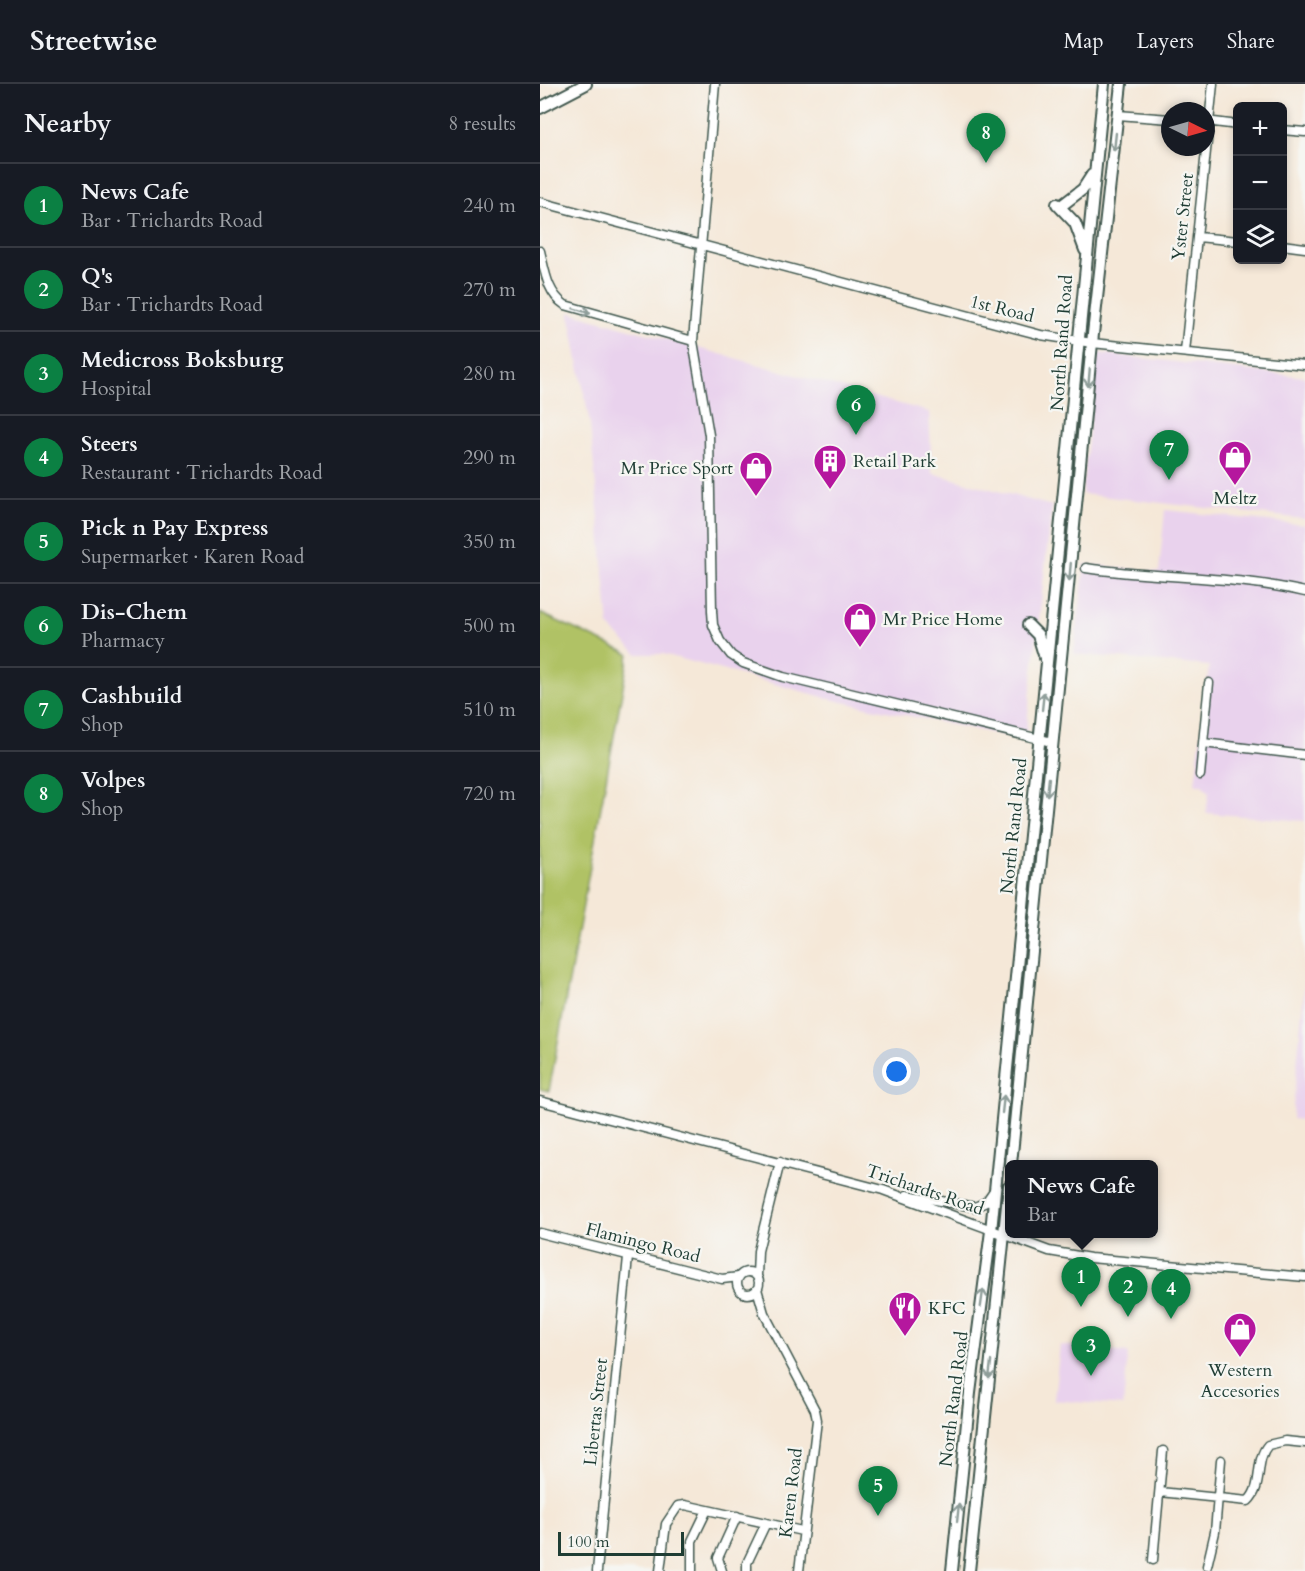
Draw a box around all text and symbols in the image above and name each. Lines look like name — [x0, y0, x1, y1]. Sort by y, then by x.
text: Streetwise — [30, 22, 158, 60]
text: Map — [1064, 27, 1104, 56]
text: Layers — [1137, 27, 1194, 56]
text: Share — [1227, 27, 1275, 56]
north arrow — [1161, 102, 1215, 156]
map controls — [1233, 102, 1287, 264]
button: + — [1233, 102, 1287, 156]
text: Nearby — [24, 106, 112, 141]
text: 8 results — [448, 110, 516, 137]
pin: 8 — [966, 113, 1006, 163]
one-way arrow — [1109, 132, 1120, 152]
button: − — [1233, 156, 1287, 210]
street label: Yster Street — [1166, 172, 1200, 262]
text: News Cafe — [81, 177, 189, 207]
text: 1 — [38, 192, 49, 219]
text: 240 m — [463, 192, 516, 219]
text: Bar · Trichardts Road — [81, 207, 263, 234]
button: layers — [1233, 210, 1287, 264]
text: Q's — [81, 261, 113, 291]
street label: North Rand Road — [1045, 274, 1079, 412]
text: 2 — [38, 276, 49, 303]
text: 270 m — [463, 276, 516, 303]
street label: 1st Road — [967, 289, 1037, 329]
text: Bar · Trichardts Road — [81, 291, 263, 318]
one-way arrow — [572, 306, 591, 317]
text: Medicross Boksburg — [81, 345, 283, 375]
text: 3 — [38, 360, 49, 387]
text: 280 m — [463, 360, 516, 387]
one-way arrow — [1083, 367, 1094, 387]
text: Hospital — [81, 375, 152, 402]
pin: 6 — [836, 386, 876, 435]
text: Steers — [81, 429, 138, 459]
pin: 7 — [1150, 430, 1188, 480]
shop icon: Meltz — [1217, 439, 1253, 486]
building icon: Retail Park — [812, 443, 848, 490]
text: 4 — [38, 444, 49, 471]
text: 290 m — [463, 444, 516, 471]
place label: Retail Park — [853, 449, 937, 474]
shop icon: Mr Price Sport — [738, 450, 774, 497]
place label: Mr Price Sport — [621, 456, 733, 481]
text: Restaurant · Trichardts Road — [81, 459, 323, 486]
place label: Meltz — [1213, 486, 1257, 511]
text: Pick n Pay Express — [81, 513, 268, 543]
text: 5 — [38, 528, 49, 555]
text: 350 m — [463, 528, 516, 555]
text: Supermarket · Karen Road — [81, 543, 304, 570]
one-way arrow — [1064, 561, 1075, 581]
text: Dis-Chem — [81, 597, 187, 627]
shop icon: Mr Price Home — [842, 601, 878, 648]
place label: Mr Price Home — [883, 607, 1003, 632]
text: 6 — [38, 612, 49, 639]
text: 500 m — [463, 612, 516, 639]
text: Pharmacy — [81, 627, 165, 654]
text: Cashbuild — [81, 681, 182, 711]
one-way arrow — [1038, 692, 1049, 712]
text: 7 — [38, 696, 49, 723]
text: 510 m — [463, 696, 516, 723]
text: Shop — [81, 711, 123, 738]
street label: North Rand Road — [994, 756, 1034, 895]
text: Volpes — [81, 765, 145, 795]
one-way arrow — [1042, 776, 1053, 796]
text: 8 — [38, 780, 49, 807]
text: 720 m — [463, 780, 516, 807]
text: Shop — [81, 795, 123, 822]
your location — [882, 1057, 911, 1086]
one-way arrow — [998, 1095, 1009, 1115]
street label: Trichardts Road — [863, 1158, 988, 1222]
popup — [1005, 1160, 1158, 1238]
text: News Cafe — [1027, 1171, 1136, 1201]
text: Bar — [1027, 1201, 1057, 1228]
street label: Flamingo Road — [583, 1217, 703, 1269]
pin: 1 — [1062, 1258, 1100, 1307]
pin: 2 — [1108, 1268, 1148, 1317]
pin: 4 — [1152, 1270, 1190, 1319]
one-way arrow — [977, 1289, 988, 1309]
restaurant icon: KFC — [887, 1290, 923, 1337]
place label: KFC — [928, 1296, 966, 1321]
shop icon: Western Accesories — [1222, 1311, 1258, 1358]
pin: 3 — [1072, 1326, 1110, 1376]
street label: North Rand Road — [933, 1329, 975, 1468]
street label: Libertas Street — [578, 1357, 614, 1467]
place label: Western Accesories — [1201, 1358, 1279, 1404]
one-way arrow — [984, 1359, 995, 1379]
street label: Karen Road — [773, 1446, 809, 1539]
pin: 5 — [858, 1466, 898, 1516]
one-way arrow — [953, 1503, 964, 1523]
scale bar — [558, 1529, 684, 1556]
text: 100 m — [567, 1531, 609, 1553]

